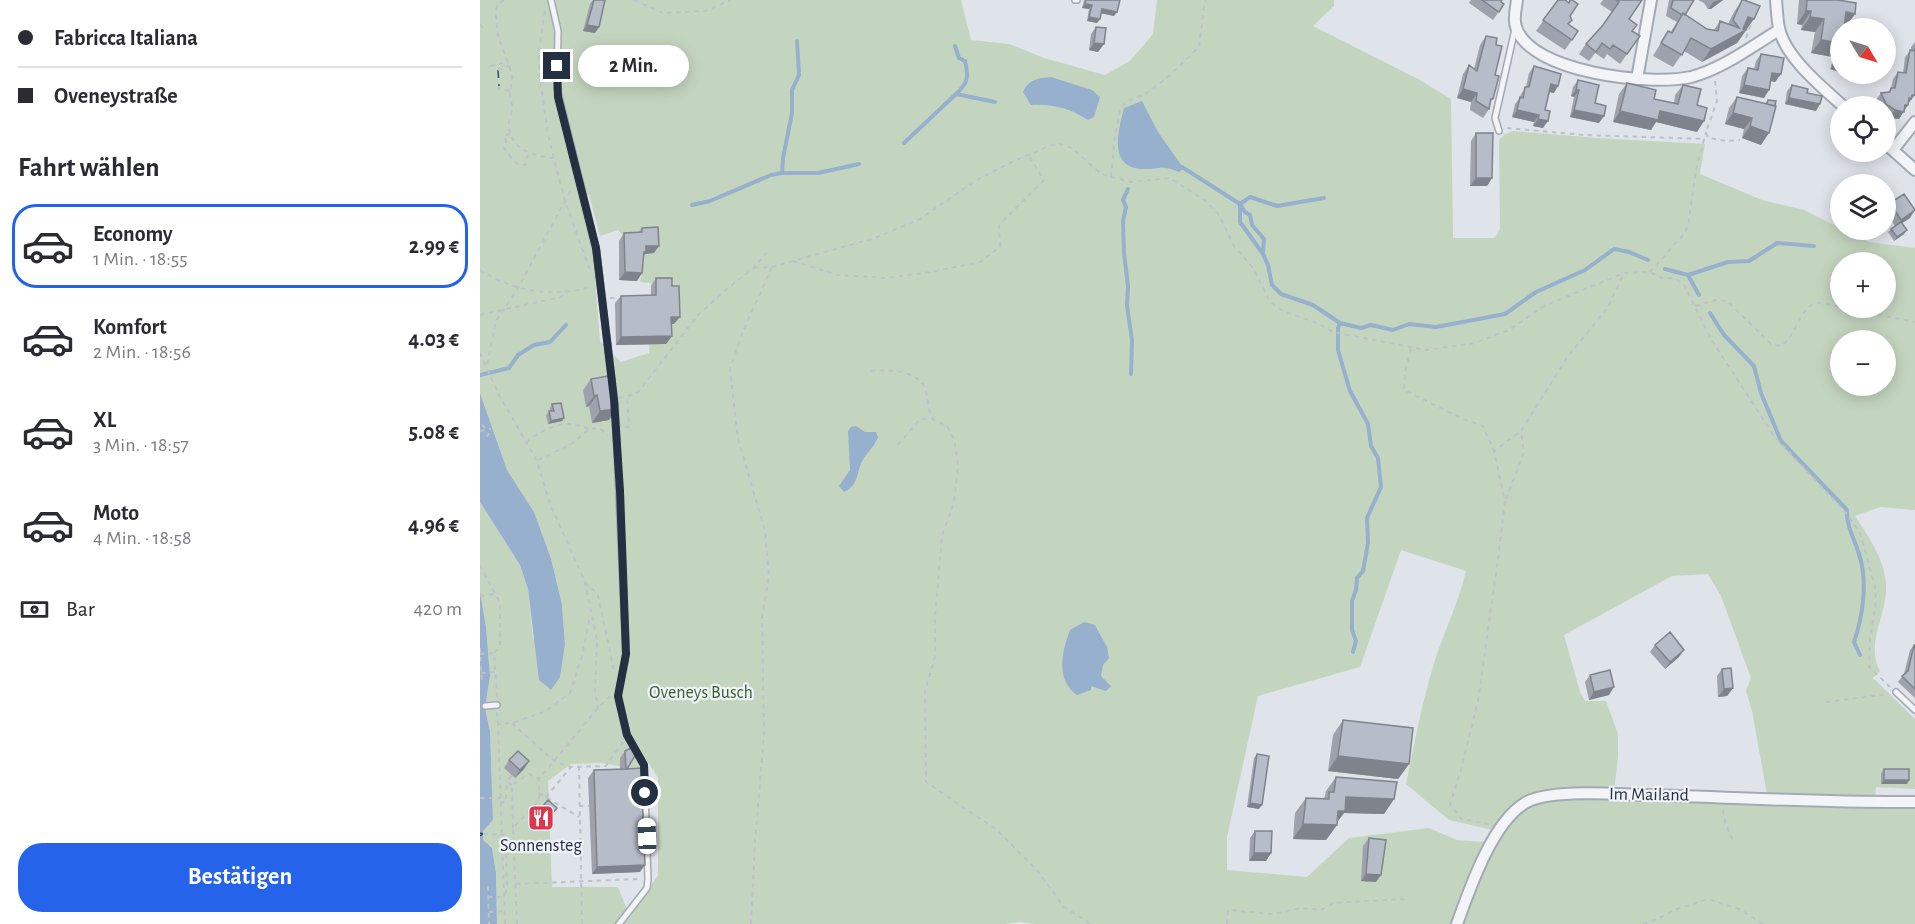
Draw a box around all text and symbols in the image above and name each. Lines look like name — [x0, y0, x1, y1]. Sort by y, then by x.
north arrow — [1830, 18, 1896, 84]
map controls — [1830, 18, 1896, 396]
text: Fabricca Italiana — [54, 27, 198, 49]
callout: 2 Min. — [578, 45, 689, 87]
route end — [543, 52, 570, 79]
text: 2 Min. — [609, 56, 658, 76]
text: Oveneystraße — [54, 85, 178, 107]
button: locate — [1830, 96, 1896, 162]
text: Fahrt wählen — [18, 154, 160, 181]
button: layers — [1830, 174, 1896, 240]
icon: car — [21, 219, 75, 273]
text: Economy — [93, 223, 173, 245]
text: 2.99 € — [409, 235, 459, 257]
text: 1 Min. · 18:55 — [93, 249, 188, 269]
button: + — [1830, 252, 1896, 318]
icon: car — [21, 312, 75, 366]
text: Komfort — [93, 316, 167, 338]
text: 4.03 € — [408, 328, 459, 350]
button: − — [1830, 330, 1896, 396]
text: 2 Min. · 18:56 — [93, 342, 191, 362]
icon: car — [21, 405, 75, 459]
text: XL — [93, 409, 116, 431]
text: 5.08 € — [409, 421, 459, 443]
text: 3 Min. · 18:57 — [93, 435, 189, 455]
icon: car — [21, 498, 75, 552]
text: Moto — [93, 502, 139, 524]
text: 4.96 € — [408, 514, 459, 536]
text: 4 Min. · 18:58 — [93, 528, 191, 548]
icon: cash — [18, 593, 51, 626]
text: Bar — [66, 598, 95, 620]
text: 420 m — [413, 599, 462, 619]
park label: Oveneys Busch — [649, 684, 753, 702]
route start — [631, 779, 658, 806]
street label: Im Mailand — [1609, 785, 1689, 805]
restaurant icon: Sonnensteg — [526, 803, 556, 833]
car — [637, 818, 657, 854]
place label: Sonnensteg — [500, 837, 582, 855]
button: Bestätigen — [18, 843, 462, 912]

